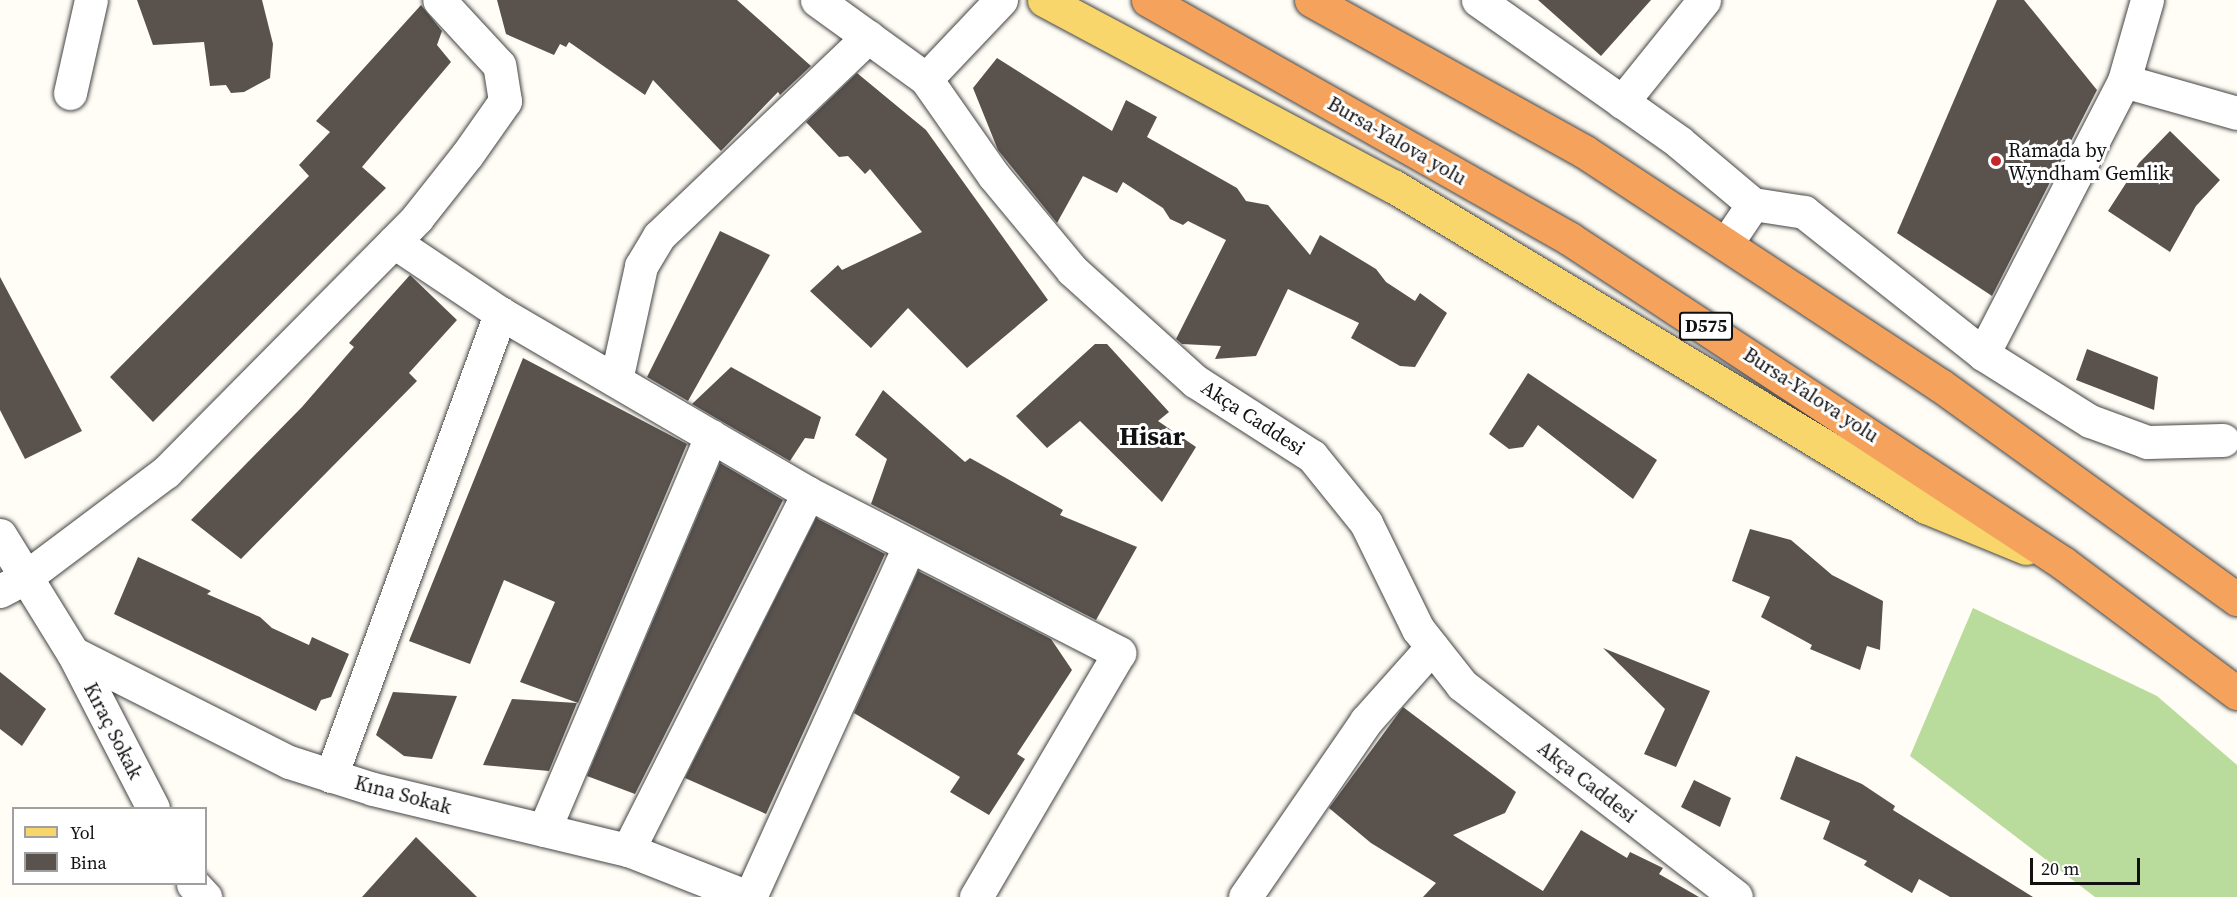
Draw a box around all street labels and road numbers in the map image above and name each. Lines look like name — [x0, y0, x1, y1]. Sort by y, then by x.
street label: Bursa-Yalova yolu — [1323, 91, 1471, 191]
road number: D575 — [1679, 311, 1733, 341]
street label: Bursa-Yalova yolu — [1739, 342, 1883, 448]
street label: Akça Caddesi — [1197, 376, 1309, 460]
street label: Kıraç Sokak — [78, 679, 148, 783]
street label: Akça Caddesi — [1533, 736, 1641, 828]
street label: Kına Sokak — [352, 771, 454, 819]

